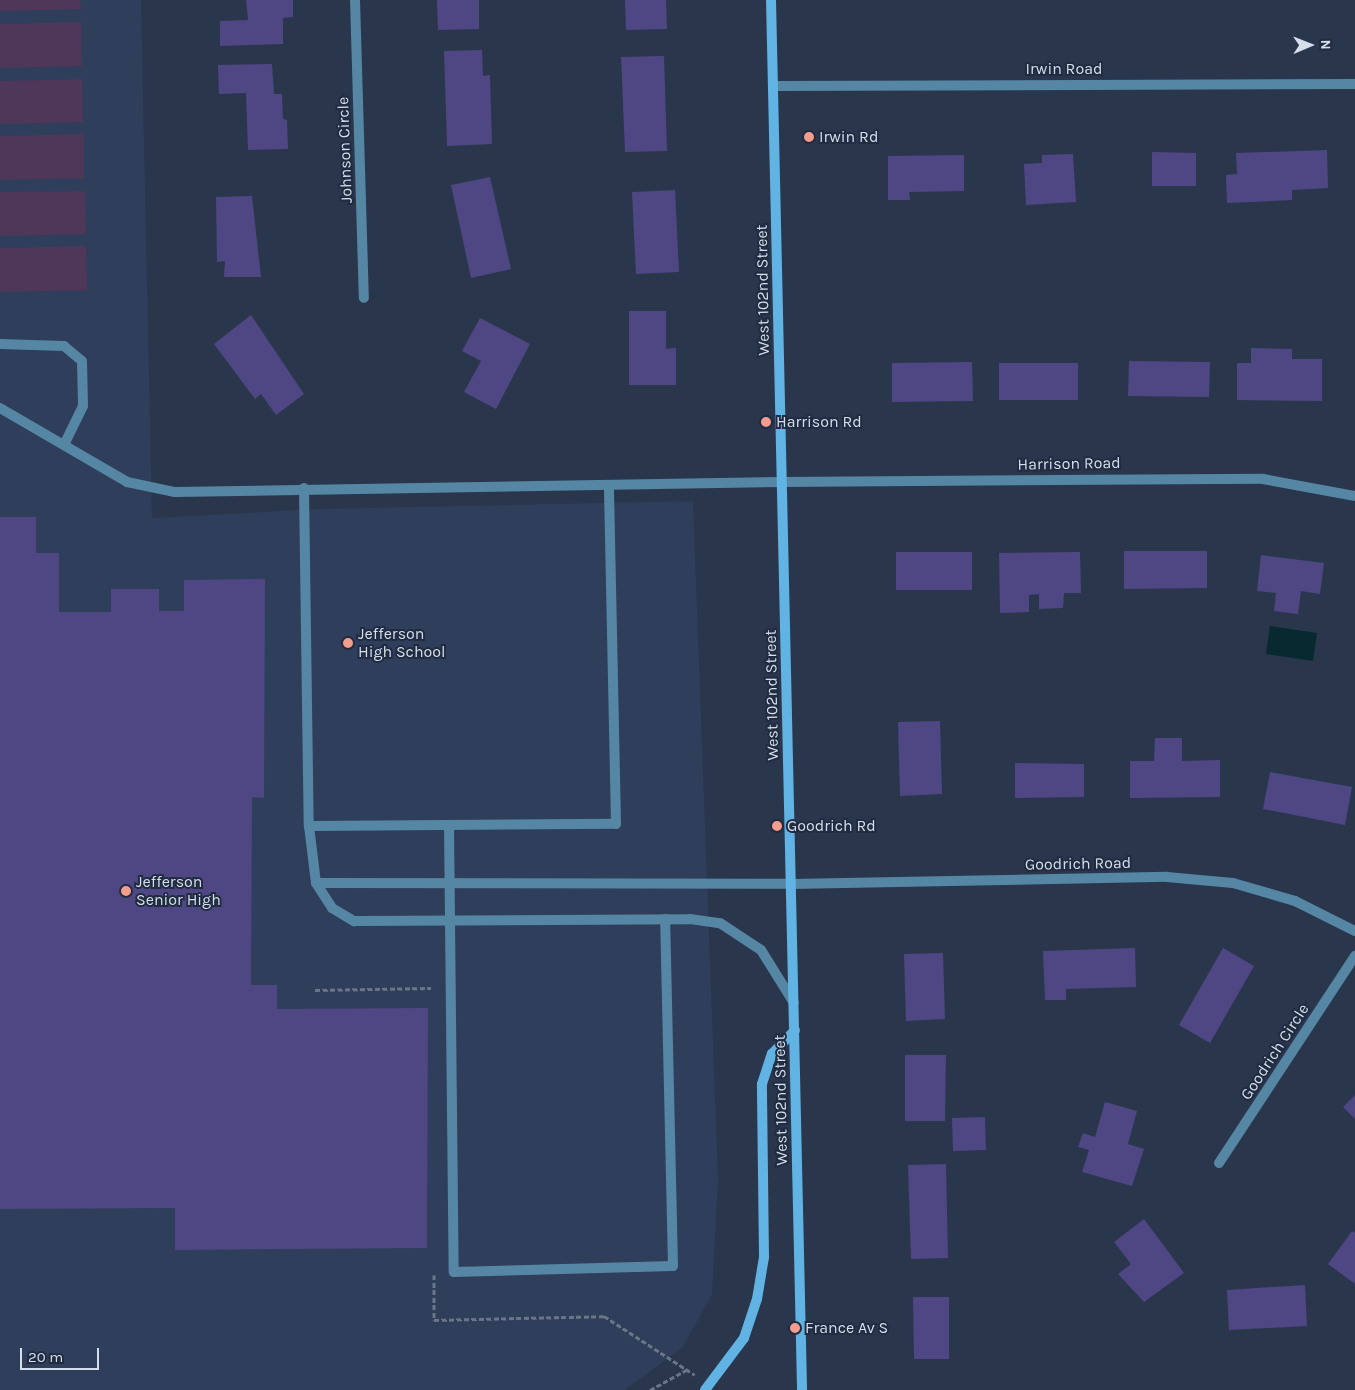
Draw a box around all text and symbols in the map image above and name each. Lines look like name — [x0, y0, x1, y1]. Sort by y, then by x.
north arrow — [1285, 20, 1335, 70]
text: N — [1317, 40, 1334, 50]
street label: Irwin Road — [1026, 59, 1102, 79]
street label: Johnson Circle — [334, 96, 356, 204]
place label: Irwin Rd — [819, 127, 878, 147]
marker: Irwin Rd — [803, 131, 815, 143]
street label: West 102nd Street — [752, 224, 774, 356]
place label: Harrison Rd — [776, 412, 862, 432]
marker: Harrison Rd — [760, 416, 772, 428]
street label: Harrison Road — [1017, 454, 1121, 474]
place label: Jefferson High School — [358, 624, 446, 662]
street label: West 102nd Street — [761, 629, 783, 761]
marker: Jefferson High School — [342, 637, 354, 649]
place label: Goodrich Rd — [787, 816, 876, 836]
marker: Goodrich Rd — [771, 820, 783, 832]
street label: Goodrich Road — [1025, 853, 1131, 875]
place label: Jefferson Senior High — [136, 872, 221, 910]
marker: Jefferson Senior High — [120, 885, 132, 897]
street label: Goodrich Circle — [1237, 1000, 1313, 1104]
street label: West 102nd Street — [770, 1034, 792, 1166]
place label: France Av S — [805, 1318, 888, 1338]
marker: France Av S — [789, 1322, 801, 1334]
scale bar — [22, 1338, 101, 1370]
text: 20 m — [28, 1348, 63, 1366]

